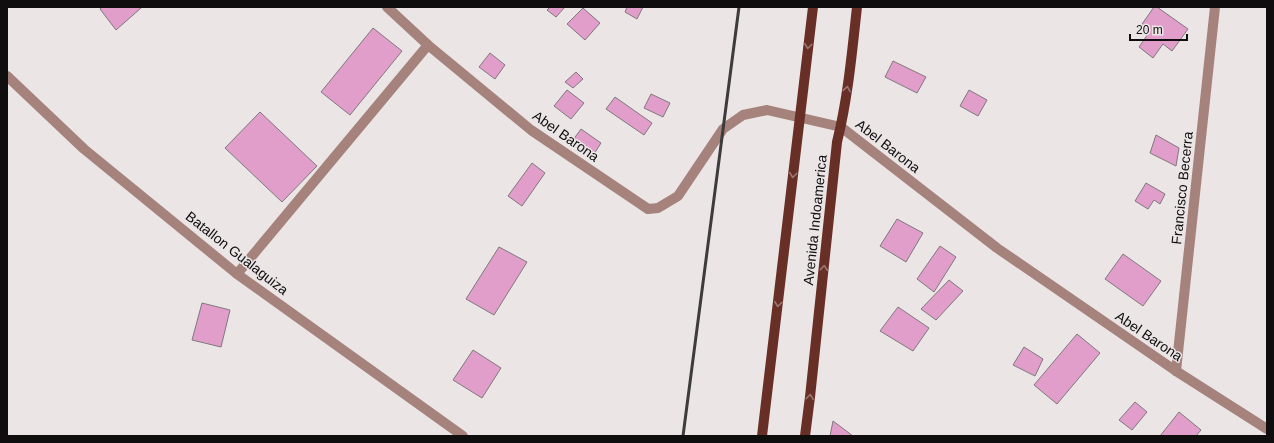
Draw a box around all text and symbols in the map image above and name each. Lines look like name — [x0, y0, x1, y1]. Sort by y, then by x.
scale bar — [1130, 16, 1187, 42]
text: 20 m — [1136, 23, 1163, 37]
one-way arrow — [804, 43, 813, 49]
one-way arrow — [842, 86, 851, 92]
street label: Abel Barona — [530, 107, 602, 165]
street label: Abel Barona — [853, 116, 923, 176]
street label: Francisco Becerra — [1168, 130, 1196, 245]
street label: Avenida Indoamerica — [800, 154, 830, 286]
one-way arrow — [789, 172, 798, 178]
street label: Batallon Gualaguiza — [183, 208, 291, 298]
one-way arrow — [819, 265, 828, 271]
one-way arrow — [773, 301, 782, 307]
street label: Abel Barona — [1113, 308, 1186, 364]
one-way arrow — [805, 394, 814, 400]

